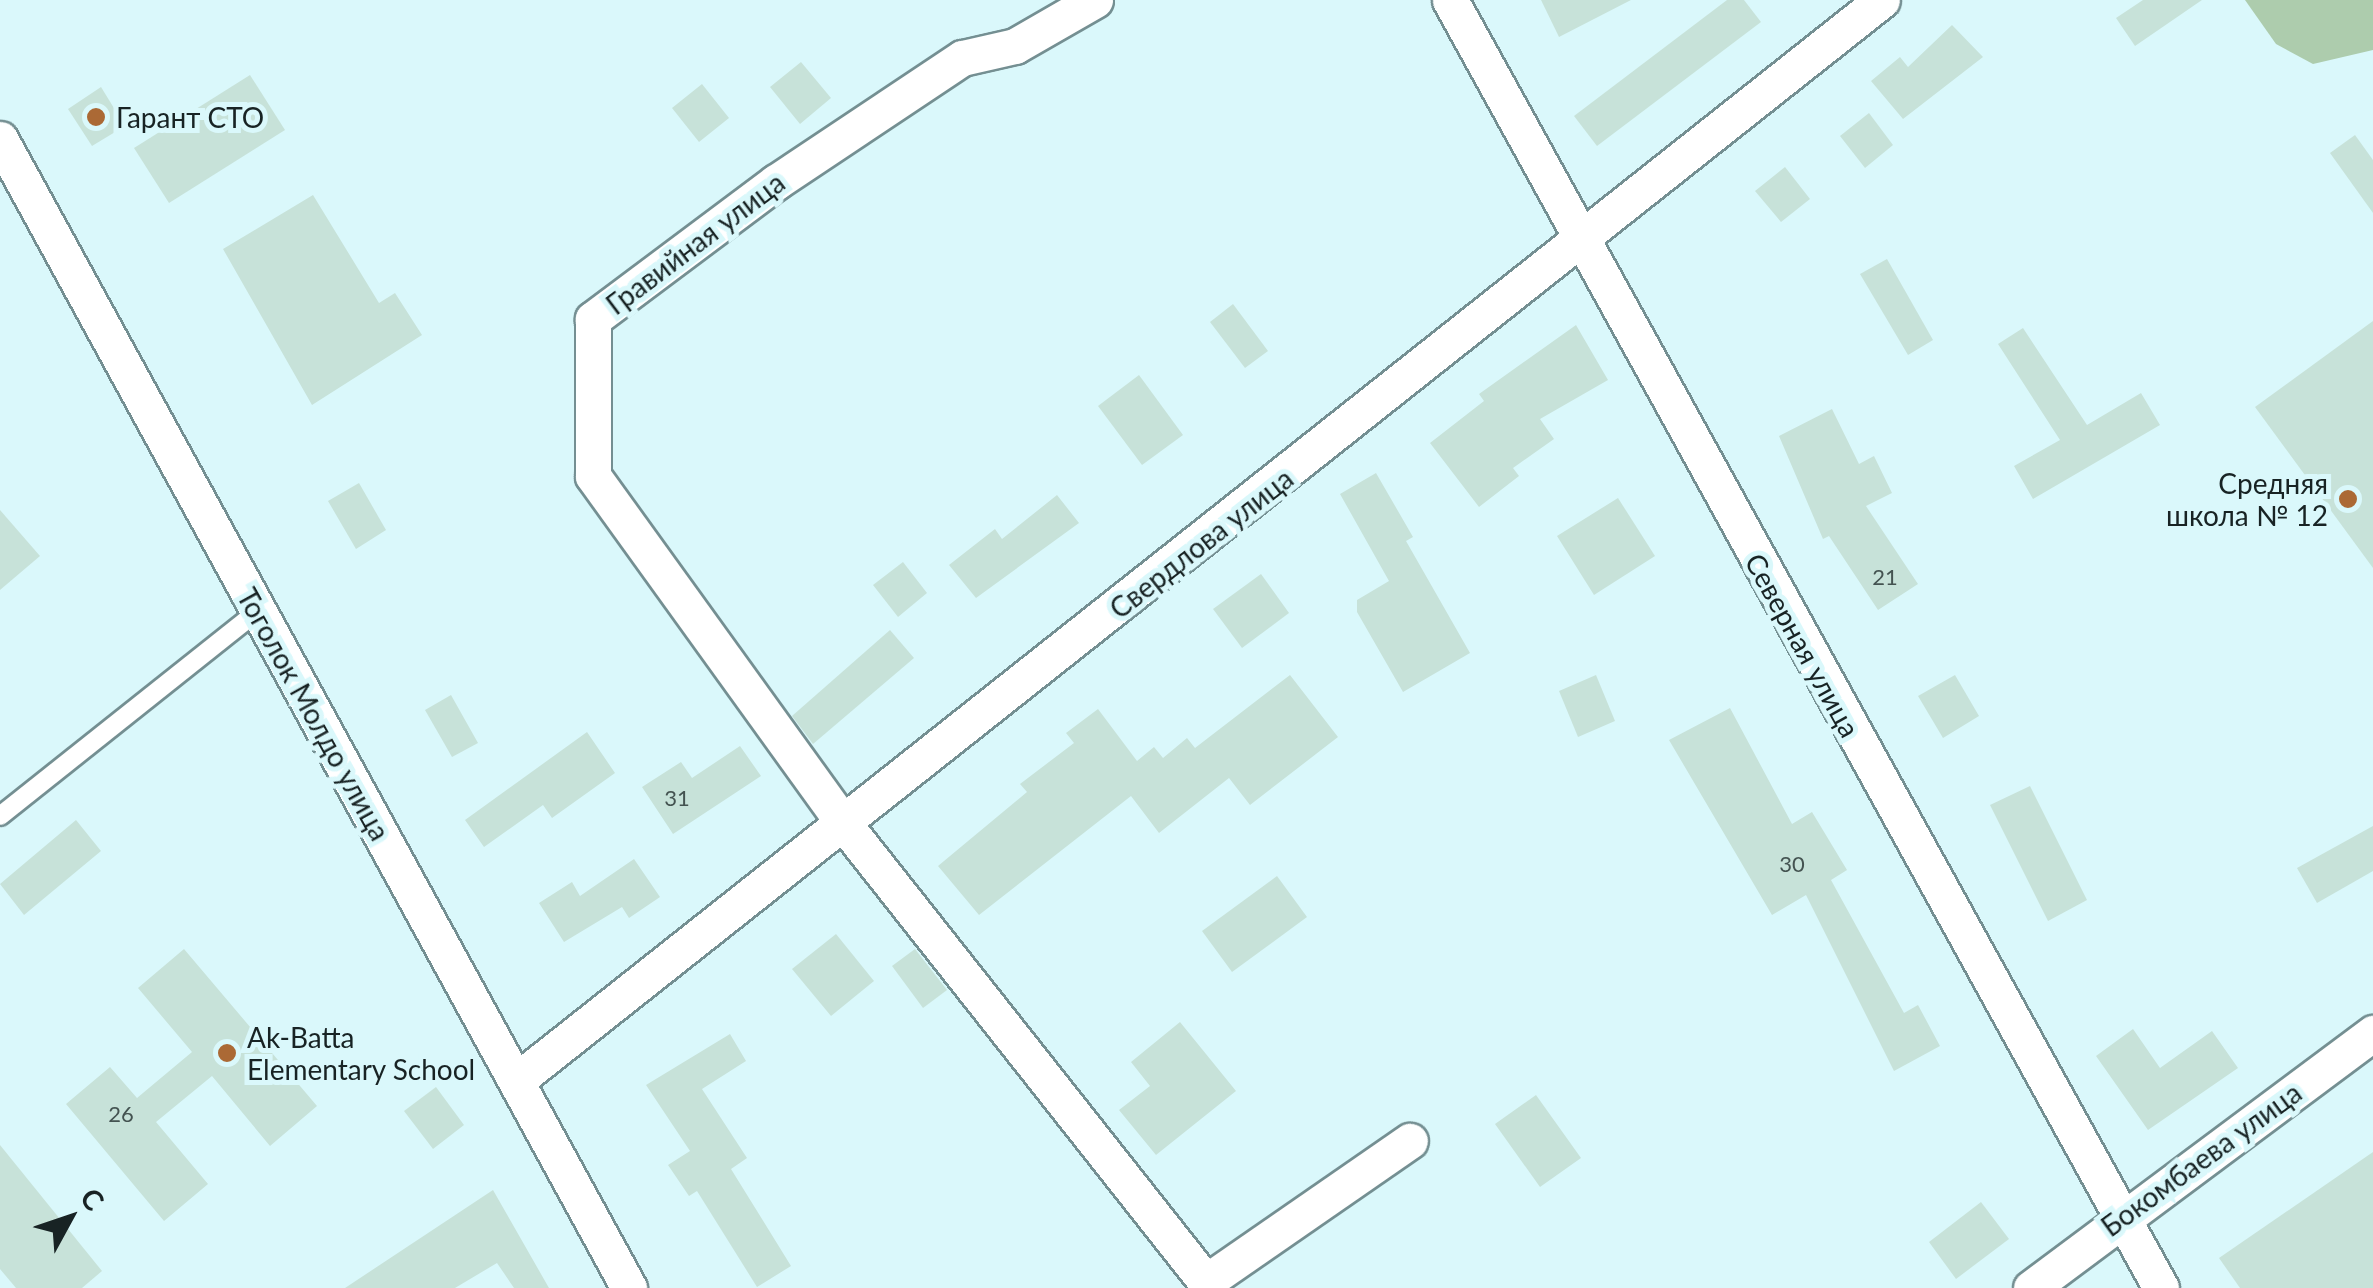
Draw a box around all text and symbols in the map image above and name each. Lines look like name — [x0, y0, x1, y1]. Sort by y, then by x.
place label: Гарант СТО — [116, 100, 264, 134]
marker: Гарант СТО — [85, 106, 107, 128]
street label: Гравийная улица — [599, 165, 791, 321]
street label: Свердлова улица — [1103, 461, 1299, 625]
place label: Средняя школа № 12 — [2166, 466, 2328, 532]
marker: Средняя школа № 12 — [2337, 488, 2359, 510]
street label: Северная улица — [1739, 547, 1867, 743]
house number: 21 — [1872, 564, 1898, 590]
street label: Тоголок Молдо улица — [231, 582, 397, 846]
house number: 31 — [664, 785, 690, 811]
house number: 30 — [1779, 851, 1805, 877]
place label: Ak-Batta Elementary School — [247, 1020, 476, 1086]
marker: Ak-Batta Elementary School — [216, 1042, 238, 1064]
street label: Бокомбаева улица — [2094, 1075, 2308, 1243]
house number: 26 — [108, 1101, 134, 1127]
north arrow — [20, 1168, 120, 1268]
text: С — [74, 1181, 112, 1217]

